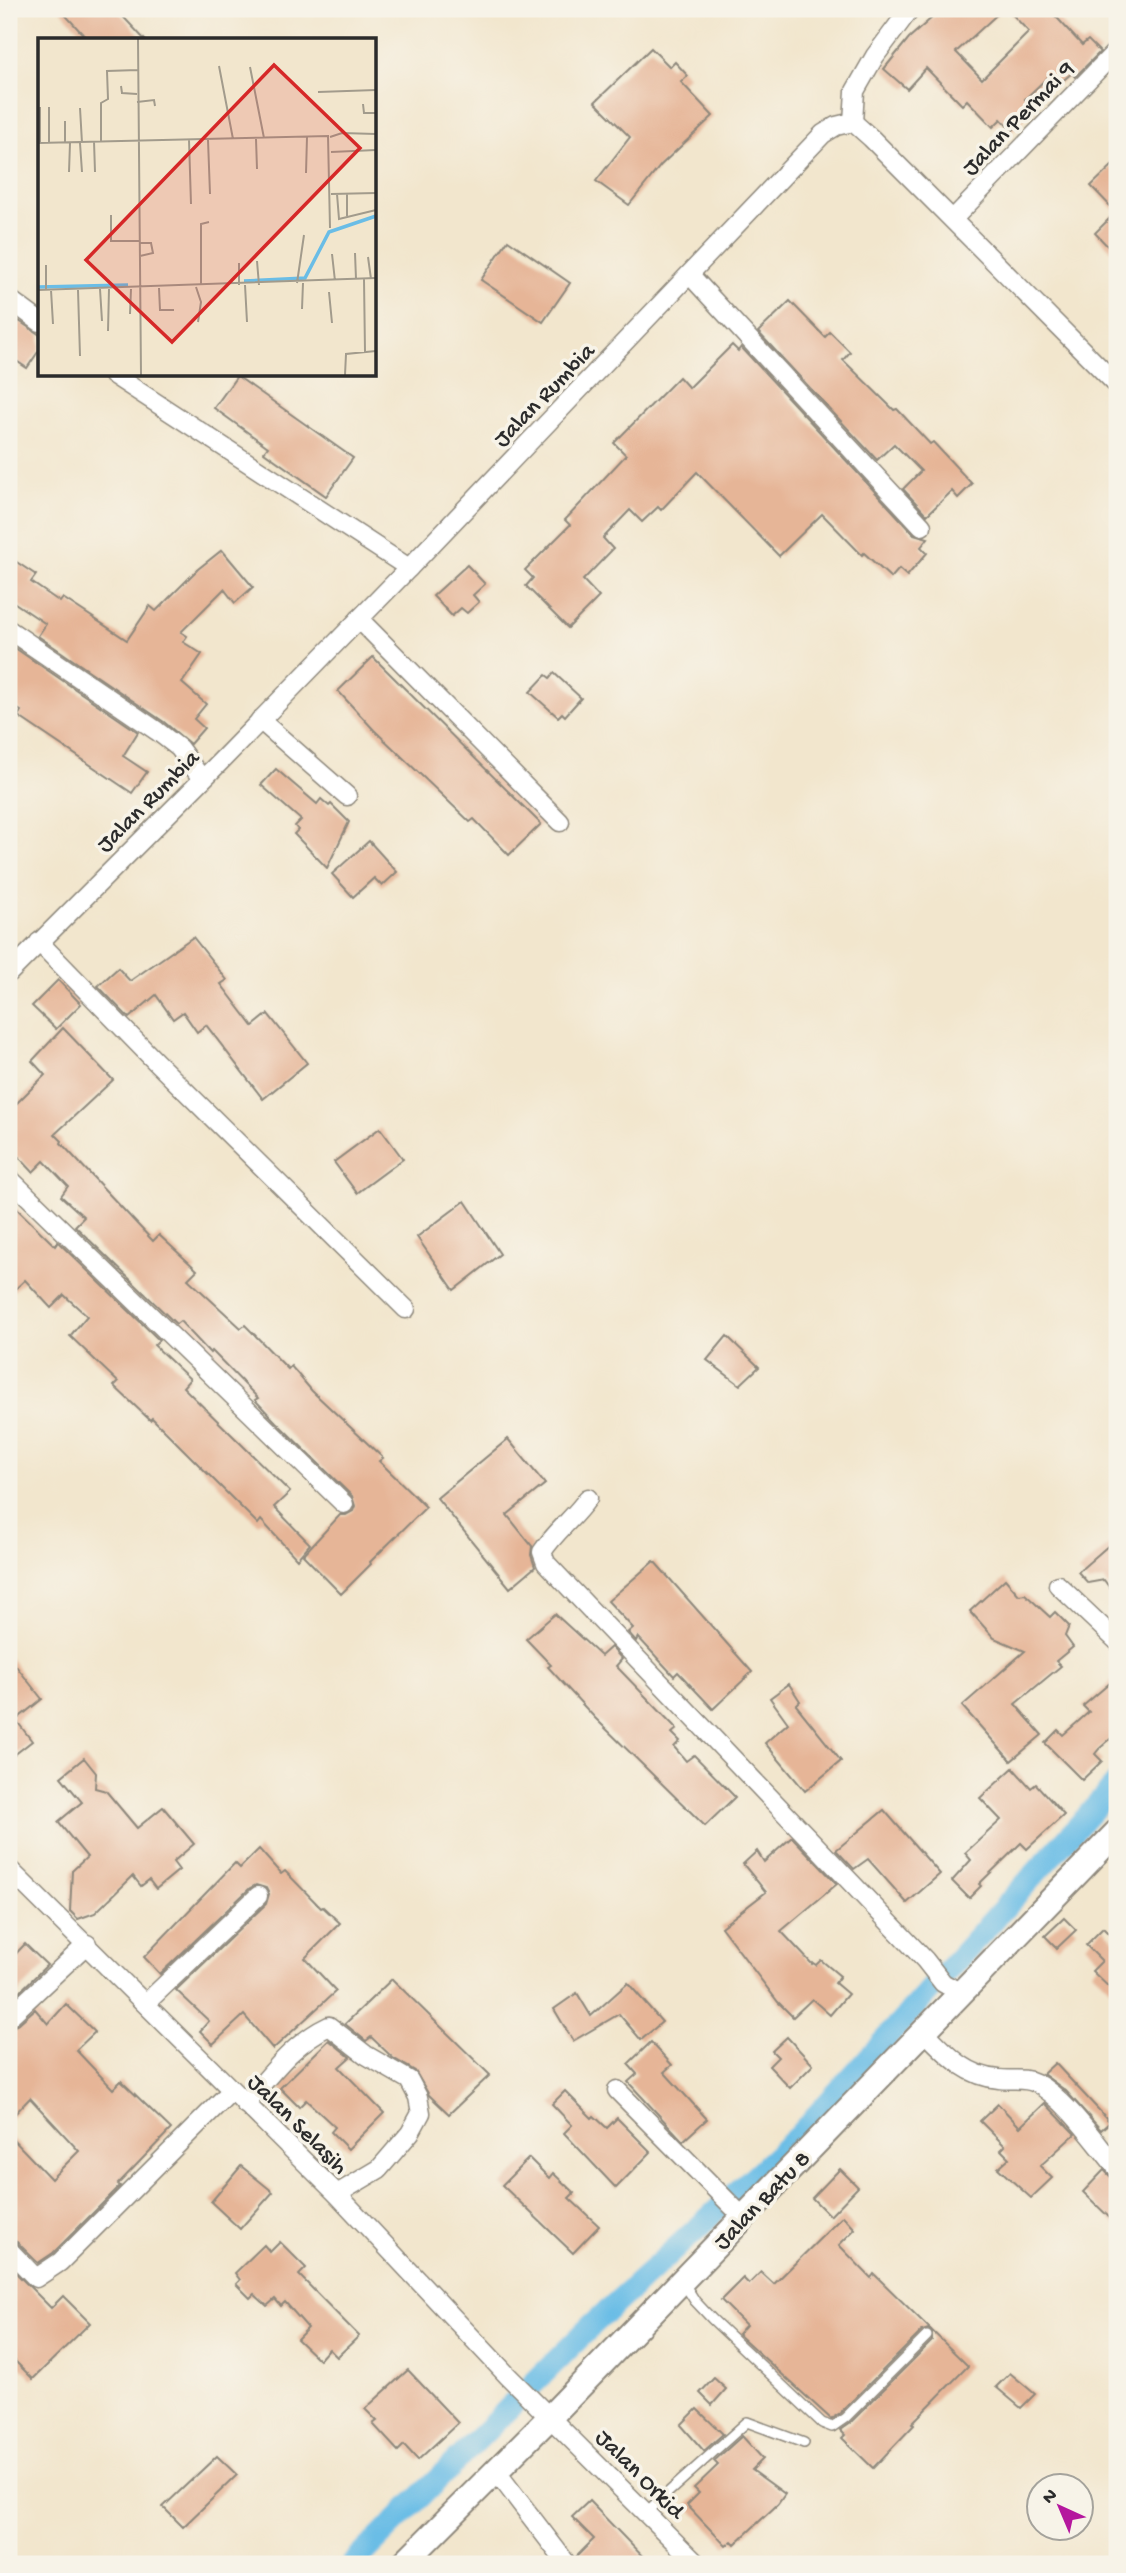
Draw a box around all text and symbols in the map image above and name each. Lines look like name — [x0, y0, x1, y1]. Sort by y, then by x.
inset map — [38, 38, 376, 376]
street label: Jalan Permai 9 — [957, 56, 1082, 183]
street label: Jalan Rumbia — [489, 338, 603, 455]
street label: Jalan Rumbia — [92, 744, 208, 860]
street label: Jalan Selasih — [240, 2069, 353, 2182]
street label: Jalan Batu 8 — [709, 2146, 818, 2257]
street label: Jalan Orkid — [588, 2425, 691, 2528]
north arrow — [1024, 2472, 1094, 2542]
text: N — [1038, 2485, 1063, 2510]

